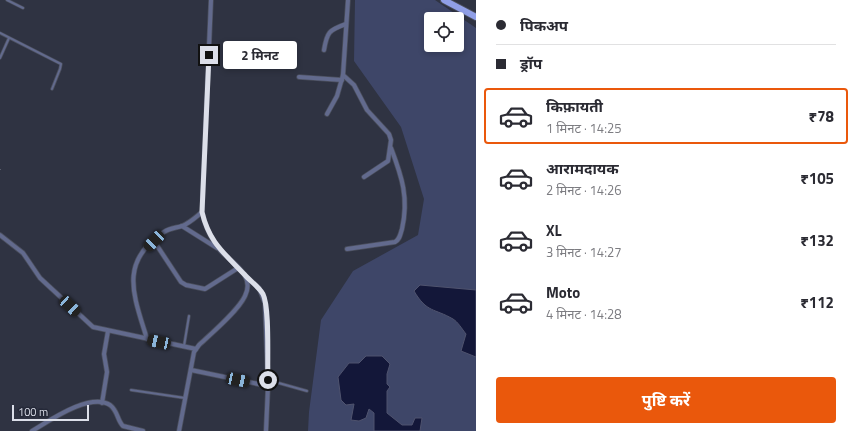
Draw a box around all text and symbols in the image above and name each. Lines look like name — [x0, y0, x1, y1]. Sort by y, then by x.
map controls — [424, 12, 464, 52]
button: locate — [424, 12, 464, 52]
text: पिकअप — [520, 14, 568, 37]
callout: 2 मिनट — [223, 41, 297, 69]
text: 2 मिनट — [241, 45, 279, 65]
route end — [200, 46, 218, 64]
text: ड्रॉप — [520, 52, 542, 75]
text: किफ़ायती — [546, 95, 603, 118]
icon: car — [498, 98, 534, 134]
text: ₹78 — [809, 105, 834, 128]
text: 1 मिनट · 14:25 — [546, 118, 622, 138]
text: आरामदायक — [546, 157, 619, 180]
icon: car — [498, 160, 534, 196]
text: ₹105 — [800, 167, 834, 190]
text: 2 मिनट · 14:26 — [546, 180, 622, 200]
text: XL — [546, 219, 562, 242]
icon: car — [498, 222, 534, 258]
car — [141, 228, 167, 254]
text: ₹132 — [800, 229, 834, 252]
text: 3 मिनट · 14:27 — [546, 242, 622, 262]
text: Moto — [546, 281, 580, 304]
icon: car — [498, 284, 534, 320]
text: ₹112 — [800, 291, 834, 314]
car — [57, 293, 83, 319]
text: 4 मिनट · 14:28 — [546, 304, 622, 324]
car — [146, 334, 172, 350]
route start — [259, 371, 277, 389]
car — [225, 372, 251, 388]
button: पुष्टि करें — [496, 377, 836, 423]
scale bar — [12, 403, 89, 422]
text: 100 m — [18, 404, 48, 420]

